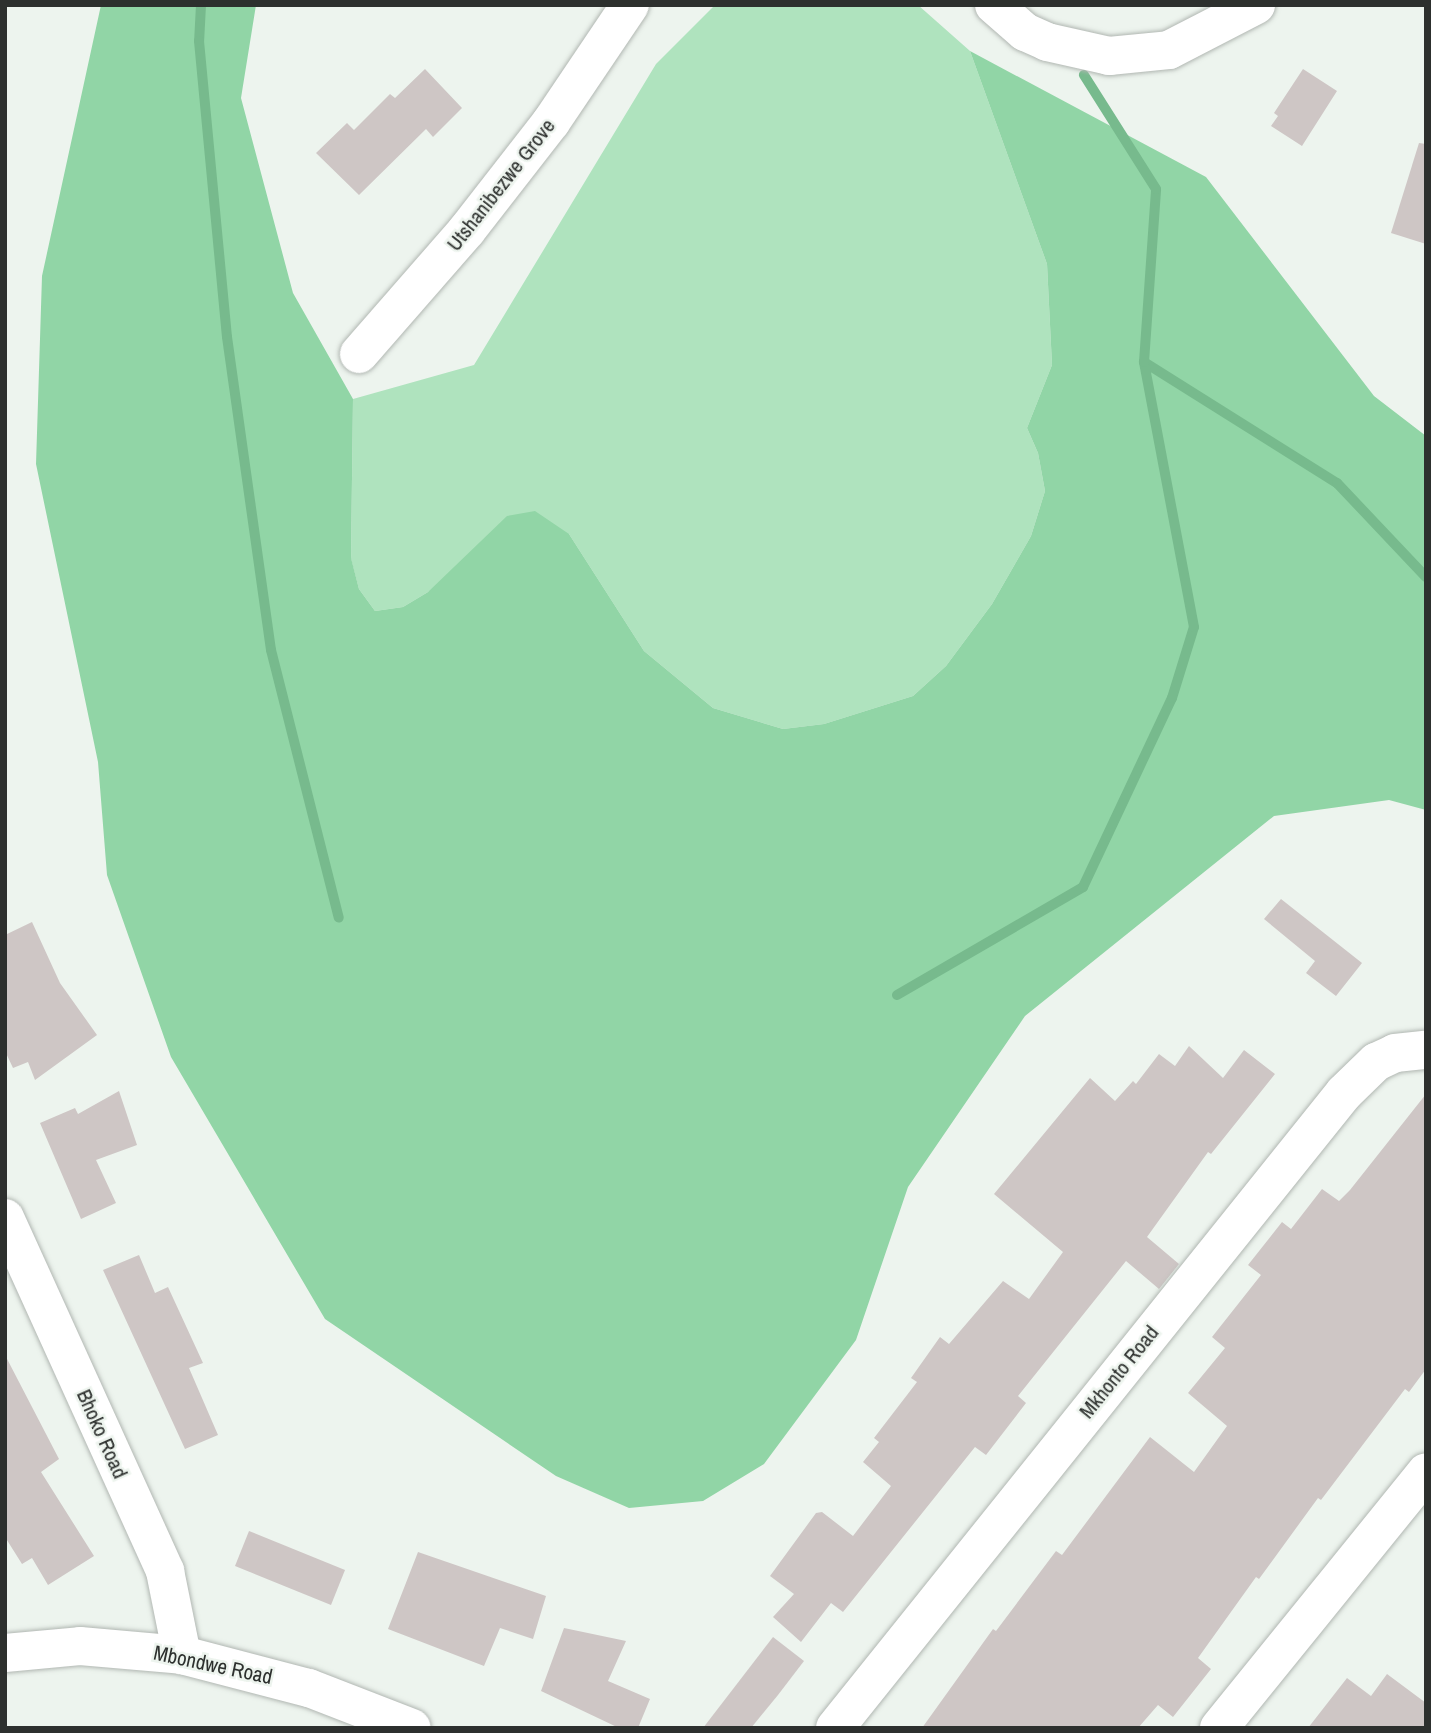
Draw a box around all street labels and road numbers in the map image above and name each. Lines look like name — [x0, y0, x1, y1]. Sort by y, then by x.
street label: Utshanibezwe Grove — [442, 114, 560, 256]
street label: Mkhonto Road — [1074, 1321, 1164, 1423]
street label: Bhoko Road — [71, 1386, 133, 1482]
street label: Mbondwe Road — [151, 1640, 275, 1690]

